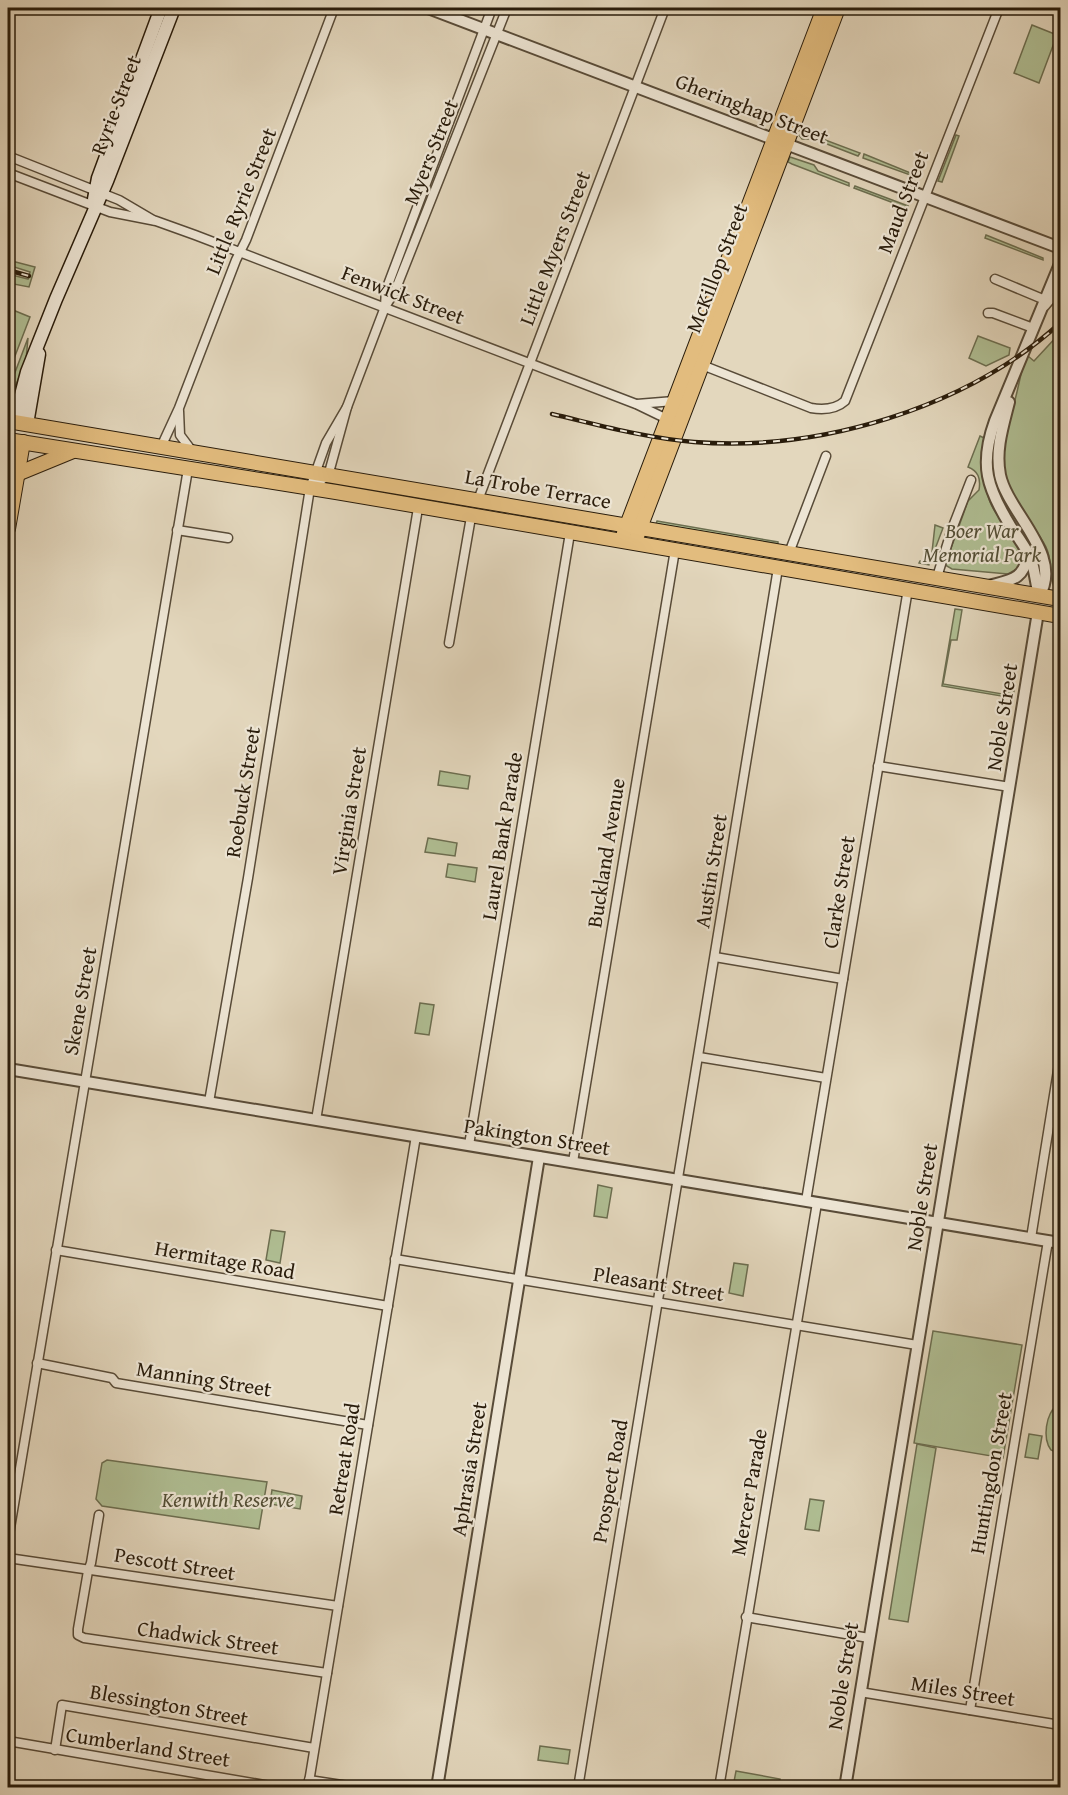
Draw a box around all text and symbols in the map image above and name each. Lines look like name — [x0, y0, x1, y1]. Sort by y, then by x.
street label: Ryrie Street — [82, 50, 149, 159]
street label: Gheringhap Street — [671, 65, 834, 152]
street label: Myers Street — [395, 94, 466, 209]
street label: Little Ryrie Street — [197, 122, 284, 279]
street label: Maud Street — [869, 146, 936, 258]
street label: Little Myers Street — [511, 166, 598, 330]
street label: McKillop Street — [678, 198, 756, 337]
street label: Fenwick Street — [337, 257, 470, 332]
street label: La Trobe Terrace — [463, 460, 614, 517]
park label: Boer War Memorial Park — [923, 515, 1042, 570]
street label: Noble Street — [978, 660, 1025, 773]
street label: Roebuck Street — [217, 724, 268, 860]
street label: Virginia Street — [323, 744, 374, 878]
street label: Laurel Bank Parade — [473, 750, 530, 922]
street label: Buckland Avenue — [578, 776, 633, 930]
street label: Austin Street — [686, 811, 735, 930]
street label: Clarke Street — [814, 833, 863, 951]
street label: Skene Street — [55, 944, 104, 1058]
street label: Pakington Street — [462, 1110, 613, 1163]
street label: Noble Street — [898, 1140, 945, 1253]
street label: Hermitage Road — [153, 1232, 298, 1287]
street label: Pleasant Street — [591, 1258, 727, 1309]
street label: Manning Street — [134, 1353, 275, 1405]
street label: Huntingdon Street — [961, 1389, 1020, 1556]
street label: Aphrasia Street — [443, 1399, 495, 1539]
street label: Retreat Road — [319, 1400, 368, 1517]
street label: Prospect Road — [583, 1416, 636, 1545]
street label: Mercer Parade — [722, 1426, 775, 1558]
park label: Kenwith Reserve — [161, 1484, 294, 1515]
street label: Pescott Street — [112, 1539, 238, 1588]
street label: Chadwick Street — [135, 1612, 281, 1663]
street label: Noble Street — [819, 1619, 866, 1732]
street label: Miles Street — [909, 1667, 1018, 1714]
street label: Blessington Street — [88, 1675, 251, 1734]
street label: Cumberland Street — [64, 1718, 233, 1775]

